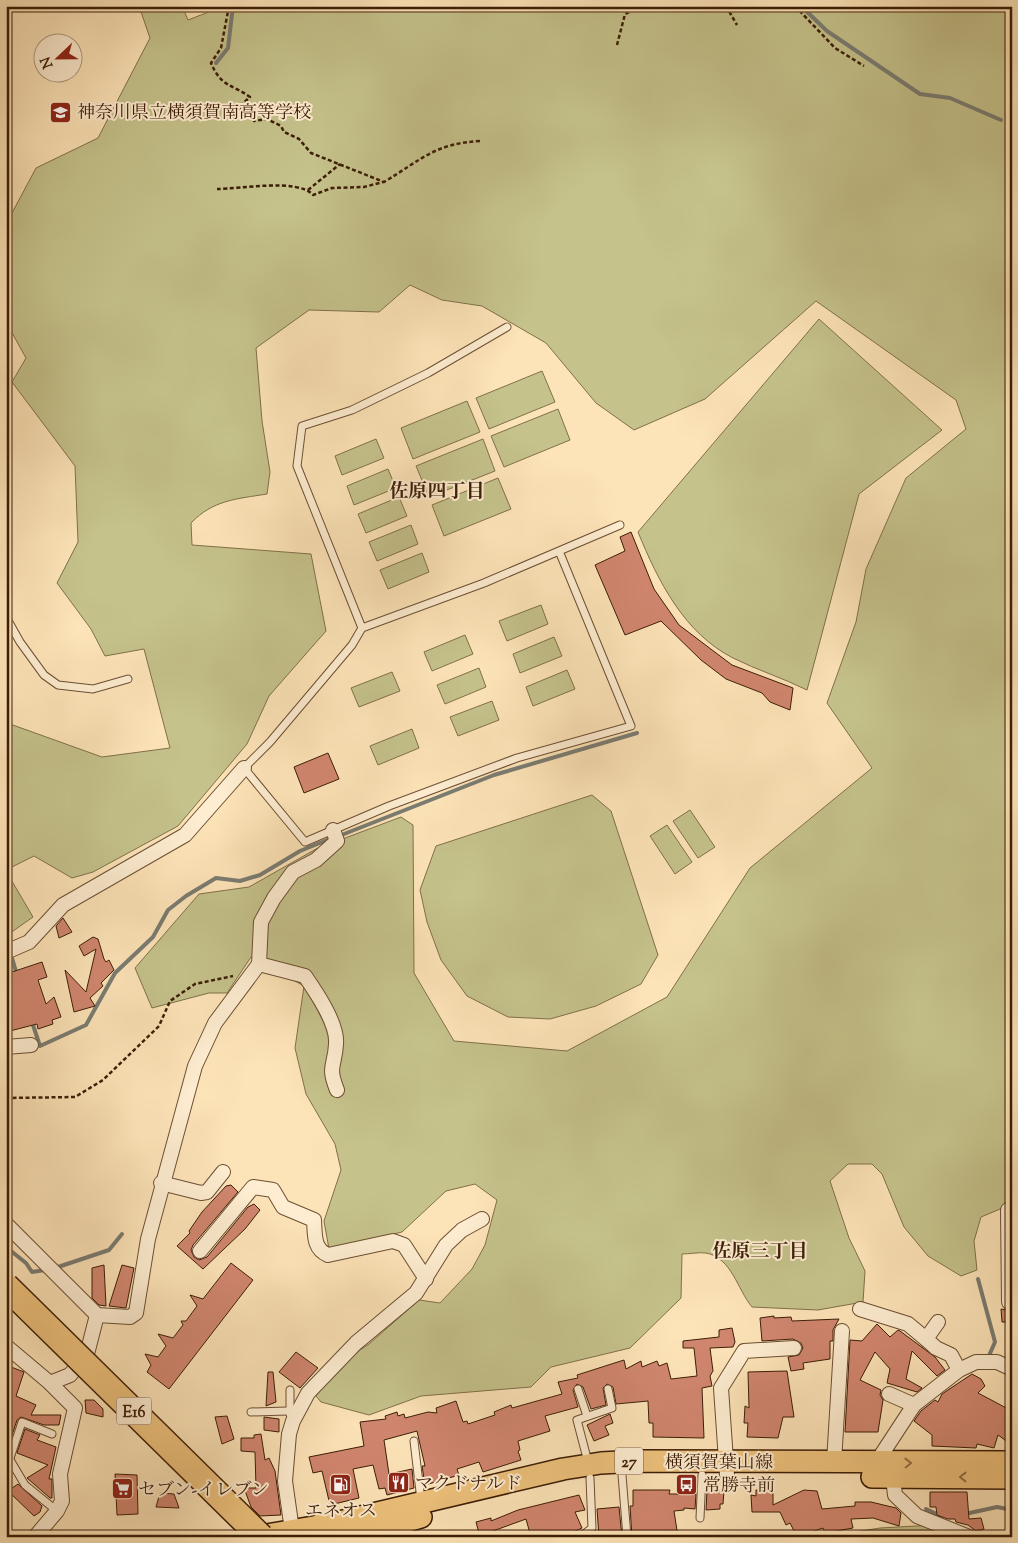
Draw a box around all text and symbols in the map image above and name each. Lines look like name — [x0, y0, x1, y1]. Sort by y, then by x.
north arrow — [32, 32, 82, 82]
text: N — [36, 53, 59, 71]
school or university icon: 神奈川県立横須賀南高等学校 — [49, 100, 73, 124]
place label: 神奈川県立横須賀南高等学校 — [77, 101, 311, 127]
district label: 佐原四丁目 — [389, 479, 485, 506]
district label: 佐原三丁目 — [712, 1239, 808, 1266]
road number: E16 — [116, 1398, 152, 1424]
road number: 27 — [615, 1448, 643, 1474]
street label: 横須賀葉山線 — [665, 1451, 773, 1477]
one-way arrow — [904, 1457, 912, 1468]
restaurant icon: マクドナルド — [387, 1471, 411, 1495]
place label: マクドナルド — [415, 1472, 522, 1498]
one-way arrow — [959, 1472, 966, 1482]
fuel station icon: エネオス — [329, 1473, 353, 1497]
bus stop icon: 常勝寺前 — [675, 1473, 699, 1497]
place label: 常勝寺前 — [703, 1474, 775, 1500]
supermarket icon: セブン-イレブン — [110, 1477, 134, 1501]
place label: セブン-イレブン — [138, 1478, 269, 1504]
place label: エネオス — [305, 1499, 377, 1525]

